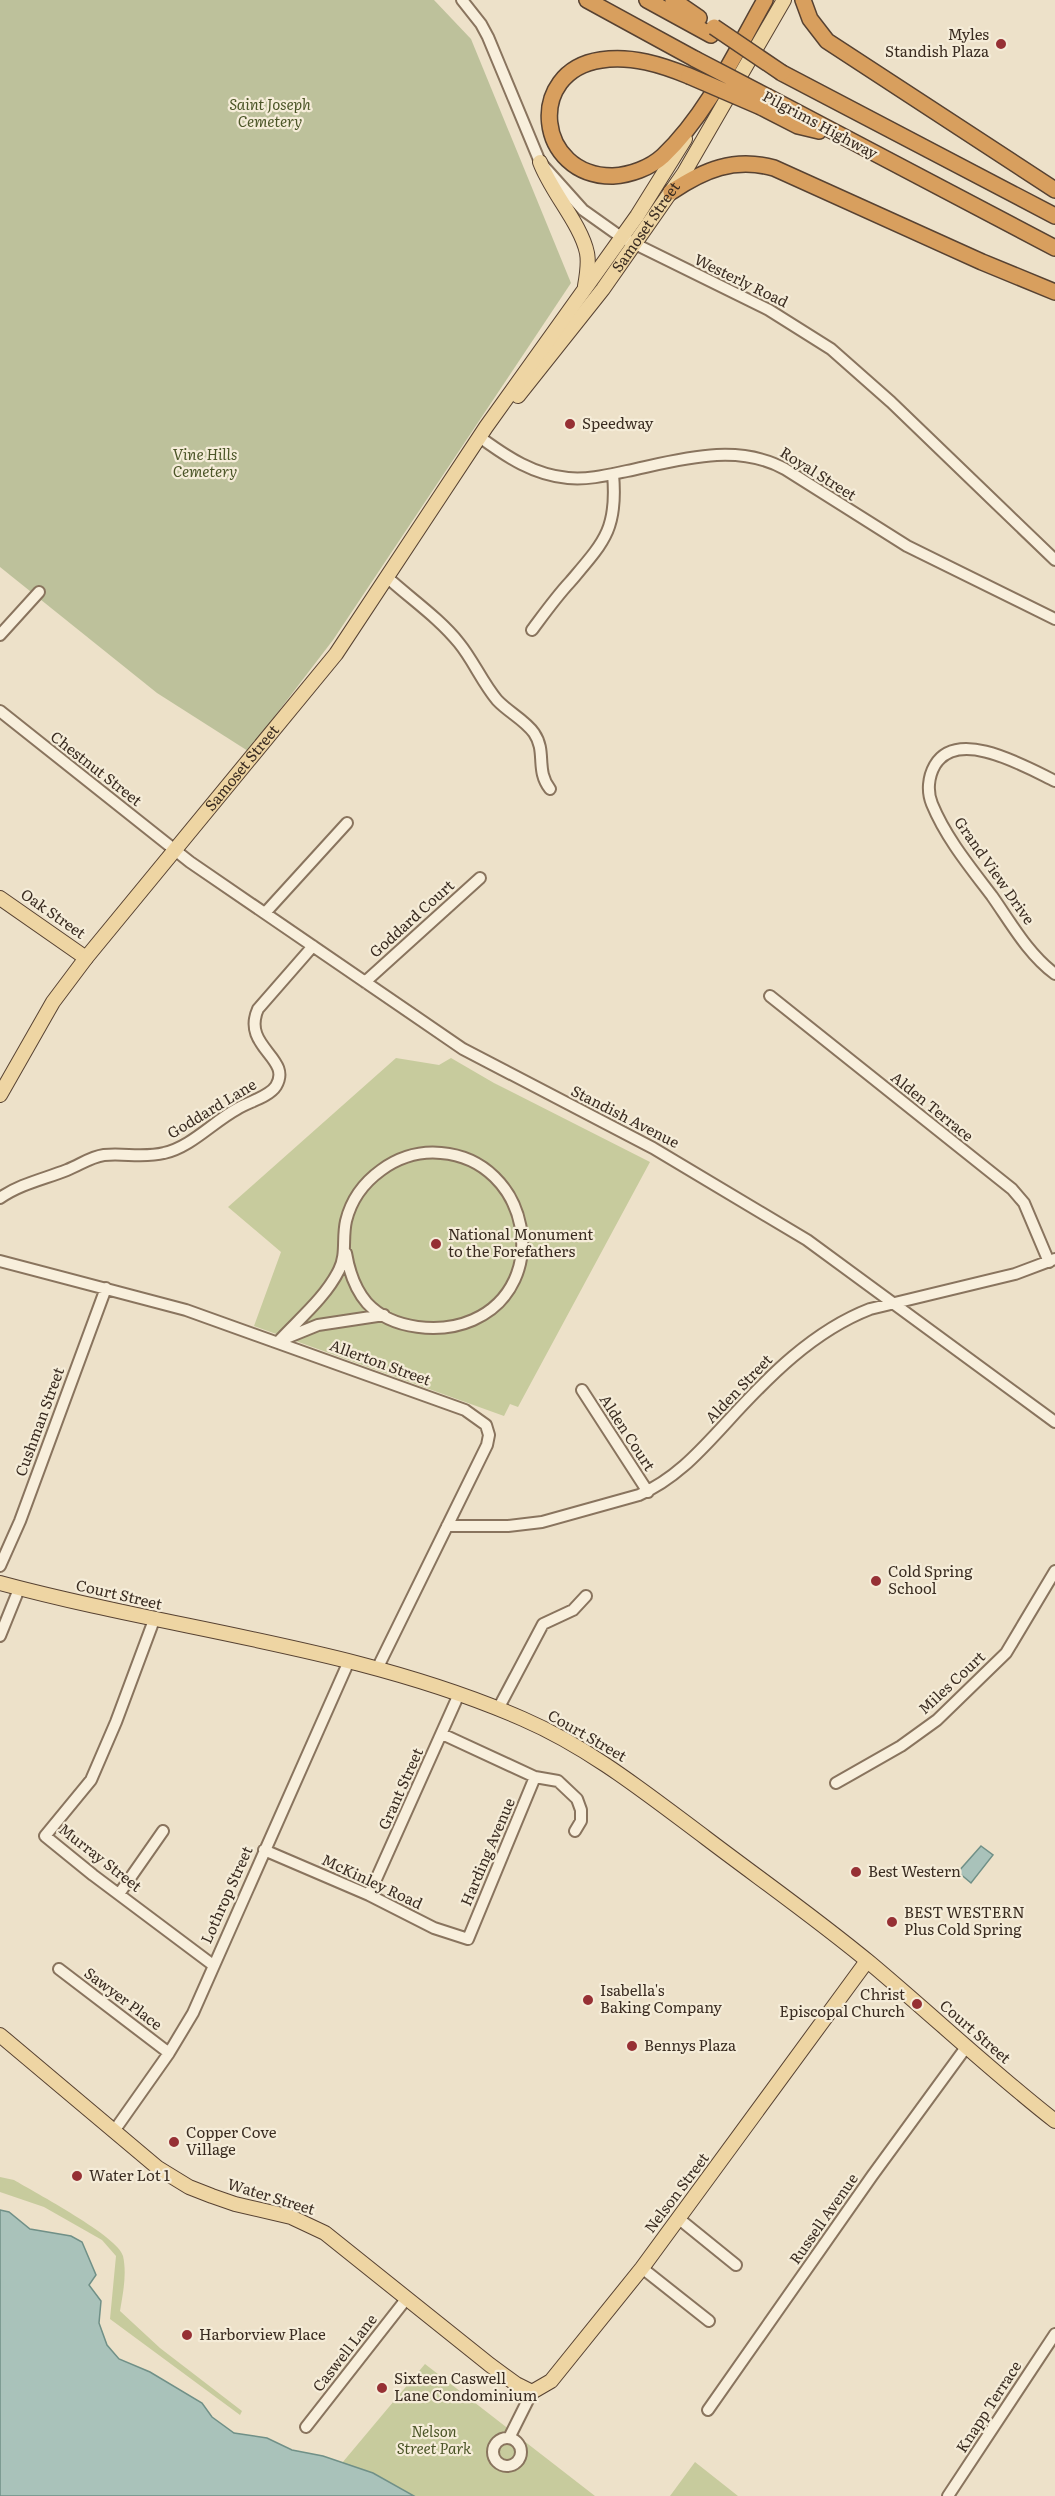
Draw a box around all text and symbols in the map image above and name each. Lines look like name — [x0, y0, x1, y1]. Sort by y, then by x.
place label: Myles Standish Plaza — [885, 22, 990, 62]
marker: Myles Standish Plaza — [994, 37, 1008, 51]
street label: Pilgrims Highway — [759, 84, 883, 164]
park label: Saint Joseph Cemetery — [229, 92, 311, 132]
street label: Samoset Street — [605, 176, 685, 276]
street label: Westerly Road — [691, 247, 793, 312]
place label: Speedway — [582, 411, 654, 434]
marker: Speedway — [563, 417, 577, 431]
street label: Royal Street — [776, 440, 862, 505]
park label: Vine Hills Cemetery — [173, 442, 237, 482]
street label: Samoset Street — [198, 719, 284, 815]
street label: Chestnut Street — [46, 725, 148, 811]
street label: Grand View Drive — [949, 811, 1041, 929]
street label: Goddard Court — [363, 873, 459, 962]
street label: Oak Street — [17, 882, 91, 944]
street label: Alden Terrace — [887, 1065, 979, 1147]
street label: Goddard Lane — [162, 1072, 260, 1143]
street label: Standish Avenue — [567, 1078, 684, 1153]
place label: National Monument to the Forefathers — [448, 1222, 593, 1262]
marker: National Monument to the Forefathers — [429, 1237, 443, 1251]
street label: Allerton Street — [327, 1333, 434, 1391]
street label: Alden Street — [699, 1348, 777, 1428]
street label: Cushman Street — [8, 1364, 69, 1479]
street label: Alden Court — [595, 1389, 662, 1475]
place label: Cold Spring School — [888, 1559, 973, 1599]
street label: Court Street — [74, 1572, 165, 1615]
marker: Cold Spring School — [869, 1574, 883, 1588]
street label: Miles Court — [912, 1645, 990, 1719]
street label: Court Street — [544, 1703, 632, 1767]
street label: Grant Street — [371, 1744, 428, 1833]
street label: Harding Avenue — [453, 1794, 520, 1909]
street label: Murray Street — [55, 1817, 147, 1897]
street label: Lothrop Street — [194, 1842, 257, 1947]
street label: McKinley Road — [318, 1847, 427, 1914]
place label: Best Western — [868, 1859, 961, 1882]
marker: Best Western — [849, 1865, 863, 1879]
place label: BEST WESTERN Plus Cold Spring — [904, 1900, 1025, 1940]
marker: BEST WESTERN Plus Cold Spring — [885, 1915, 899, 1929]
street label: Sawyer Place — [80, 1961, 168, 2035]
place label: Isabella's Baking Company — [600, 1978, 722, 2018]
place label: Christ Episcopal Church — [779, 1982, 905, 2022]
marker: Isabella's Baking Company — [581, 1993, 595, 2007]
street label: Court Street — [935, 1993, 1017, 2068]
marker: Christ Episcopal Church — [910, 1997, 924, 2011]
place label: Bennys Plaza — [644, 2033, 737, 2056]
marker: Bennys Plaza — [625, 2039, 639, 2053]
place label: Copper Cove Village — [186, 2120, 277, 2160]
marker: Copper Cove Village — [167, 2135, 181, 2149]
street label: Nelson Street — [638, 2147, 714, 2237]
place label: Water Lot 1 — [89, 2163, 170, 2186]
street label: Russell Avenue — [783, 2168, 863, 2268]
marker: Water Lot 1 — [70, 2169, 84, 2183]
street label: Water Street — [225, 2171, 318, 2220]
street label: Caswell Lane — [306, 2308, 382, 2396]
place label: Harborview Place — [199, 2322, 326, 2345]
marker: Harborview Place — [180, 2328, 194, 2342]
street label: Knapp Terrace — [949, 2355, 1026, 2457]
place label: Sixteen Caswell Lane Condominium — [394, 2366, 538, 2406]
marker: Sixteen Caswell Lane Condominium — [375, 2381, 389, 2395]
park label: Nelson Street Park — [397, 2419, 472, 2459]

